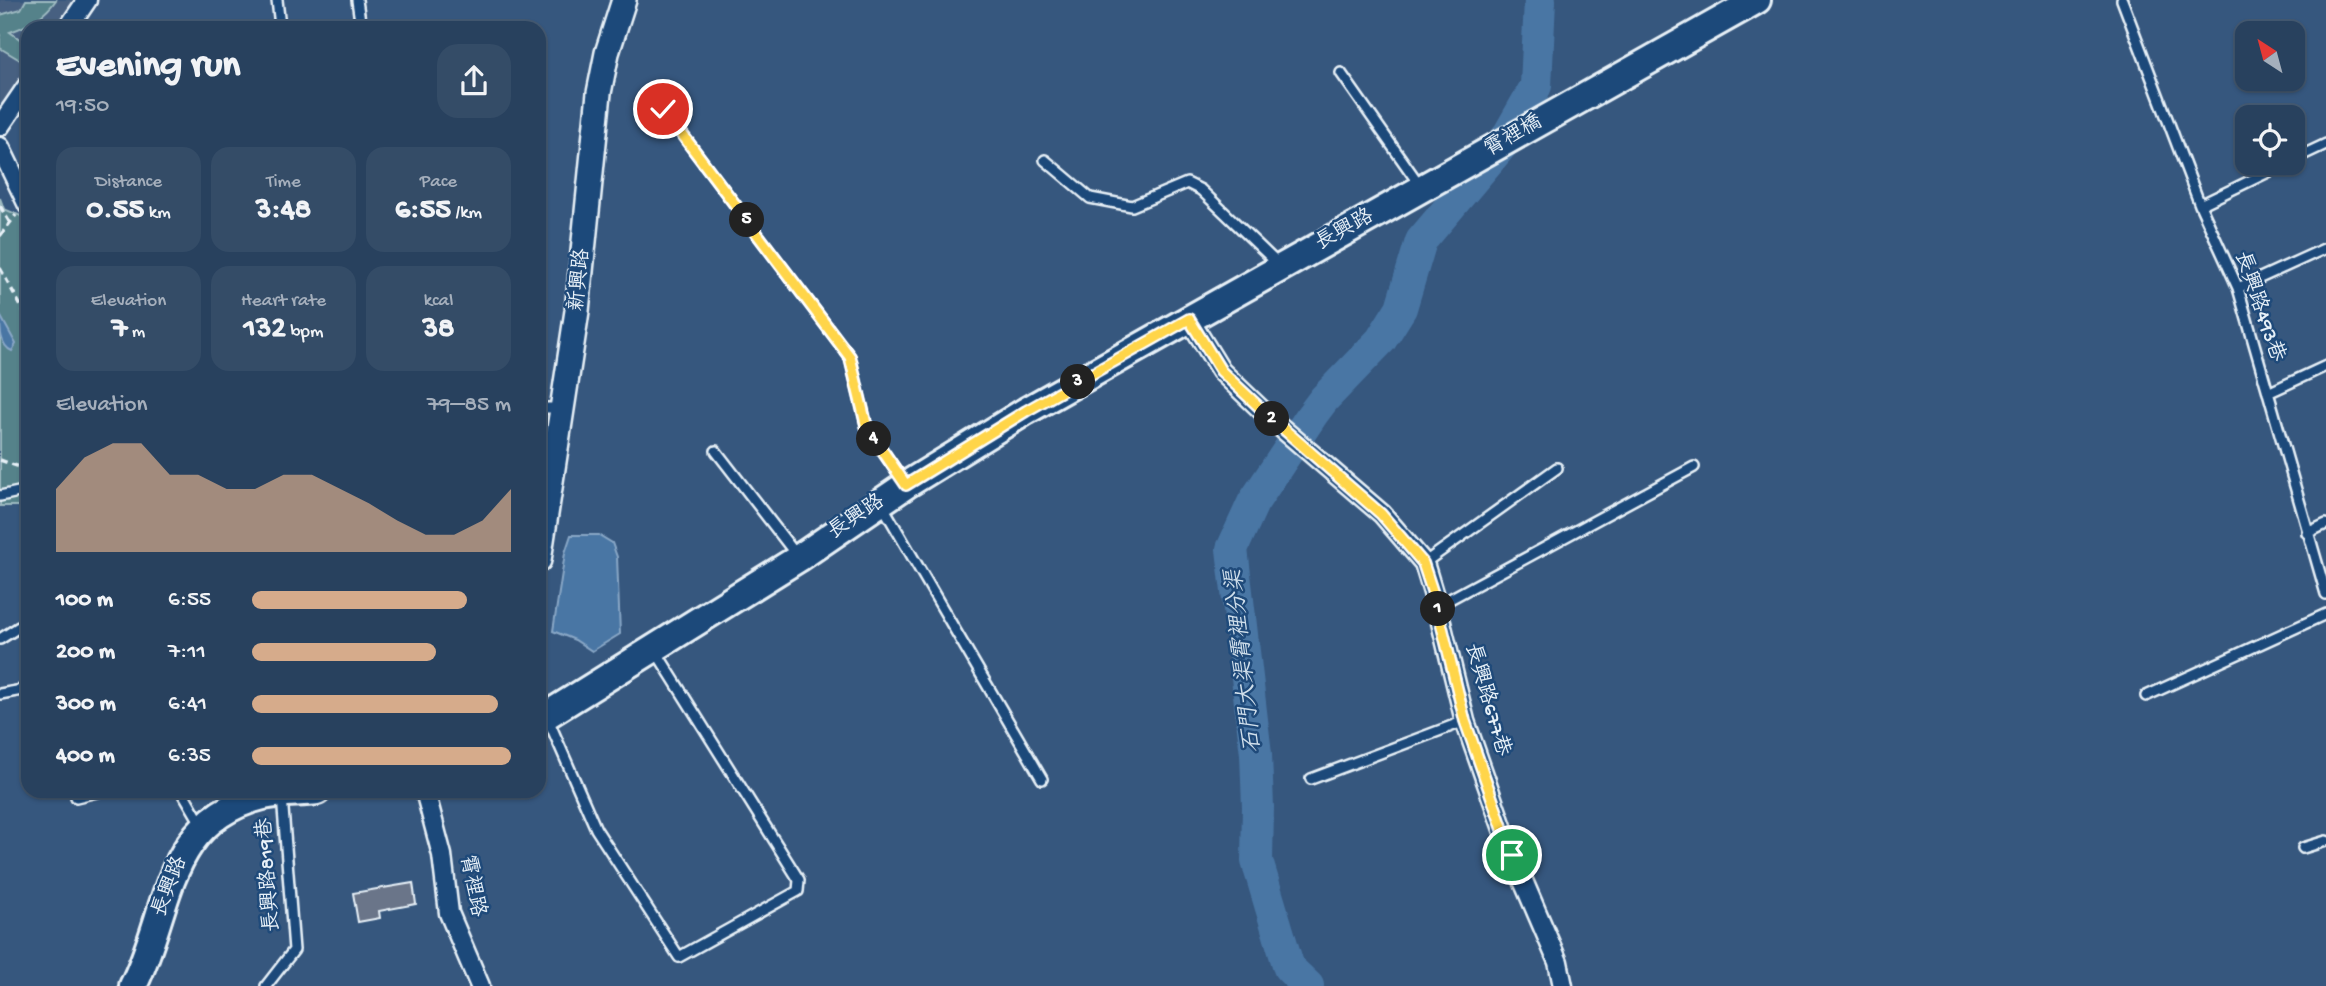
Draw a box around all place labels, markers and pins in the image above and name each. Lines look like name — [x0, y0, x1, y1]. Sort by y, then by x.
pin — [633, 79, 693, 139]
pin: 5 — [730, 202, 764, 238]
pin: 3 — [1060, 364, 1096, 400]
pin: 2 — [1254, 402, 1290, 436]
pin: 4 — [856, 422, 892, 457]
pin: 1 — [1420, 592, 1456, 626]
pin — [1482, 825, 1542, 885]

